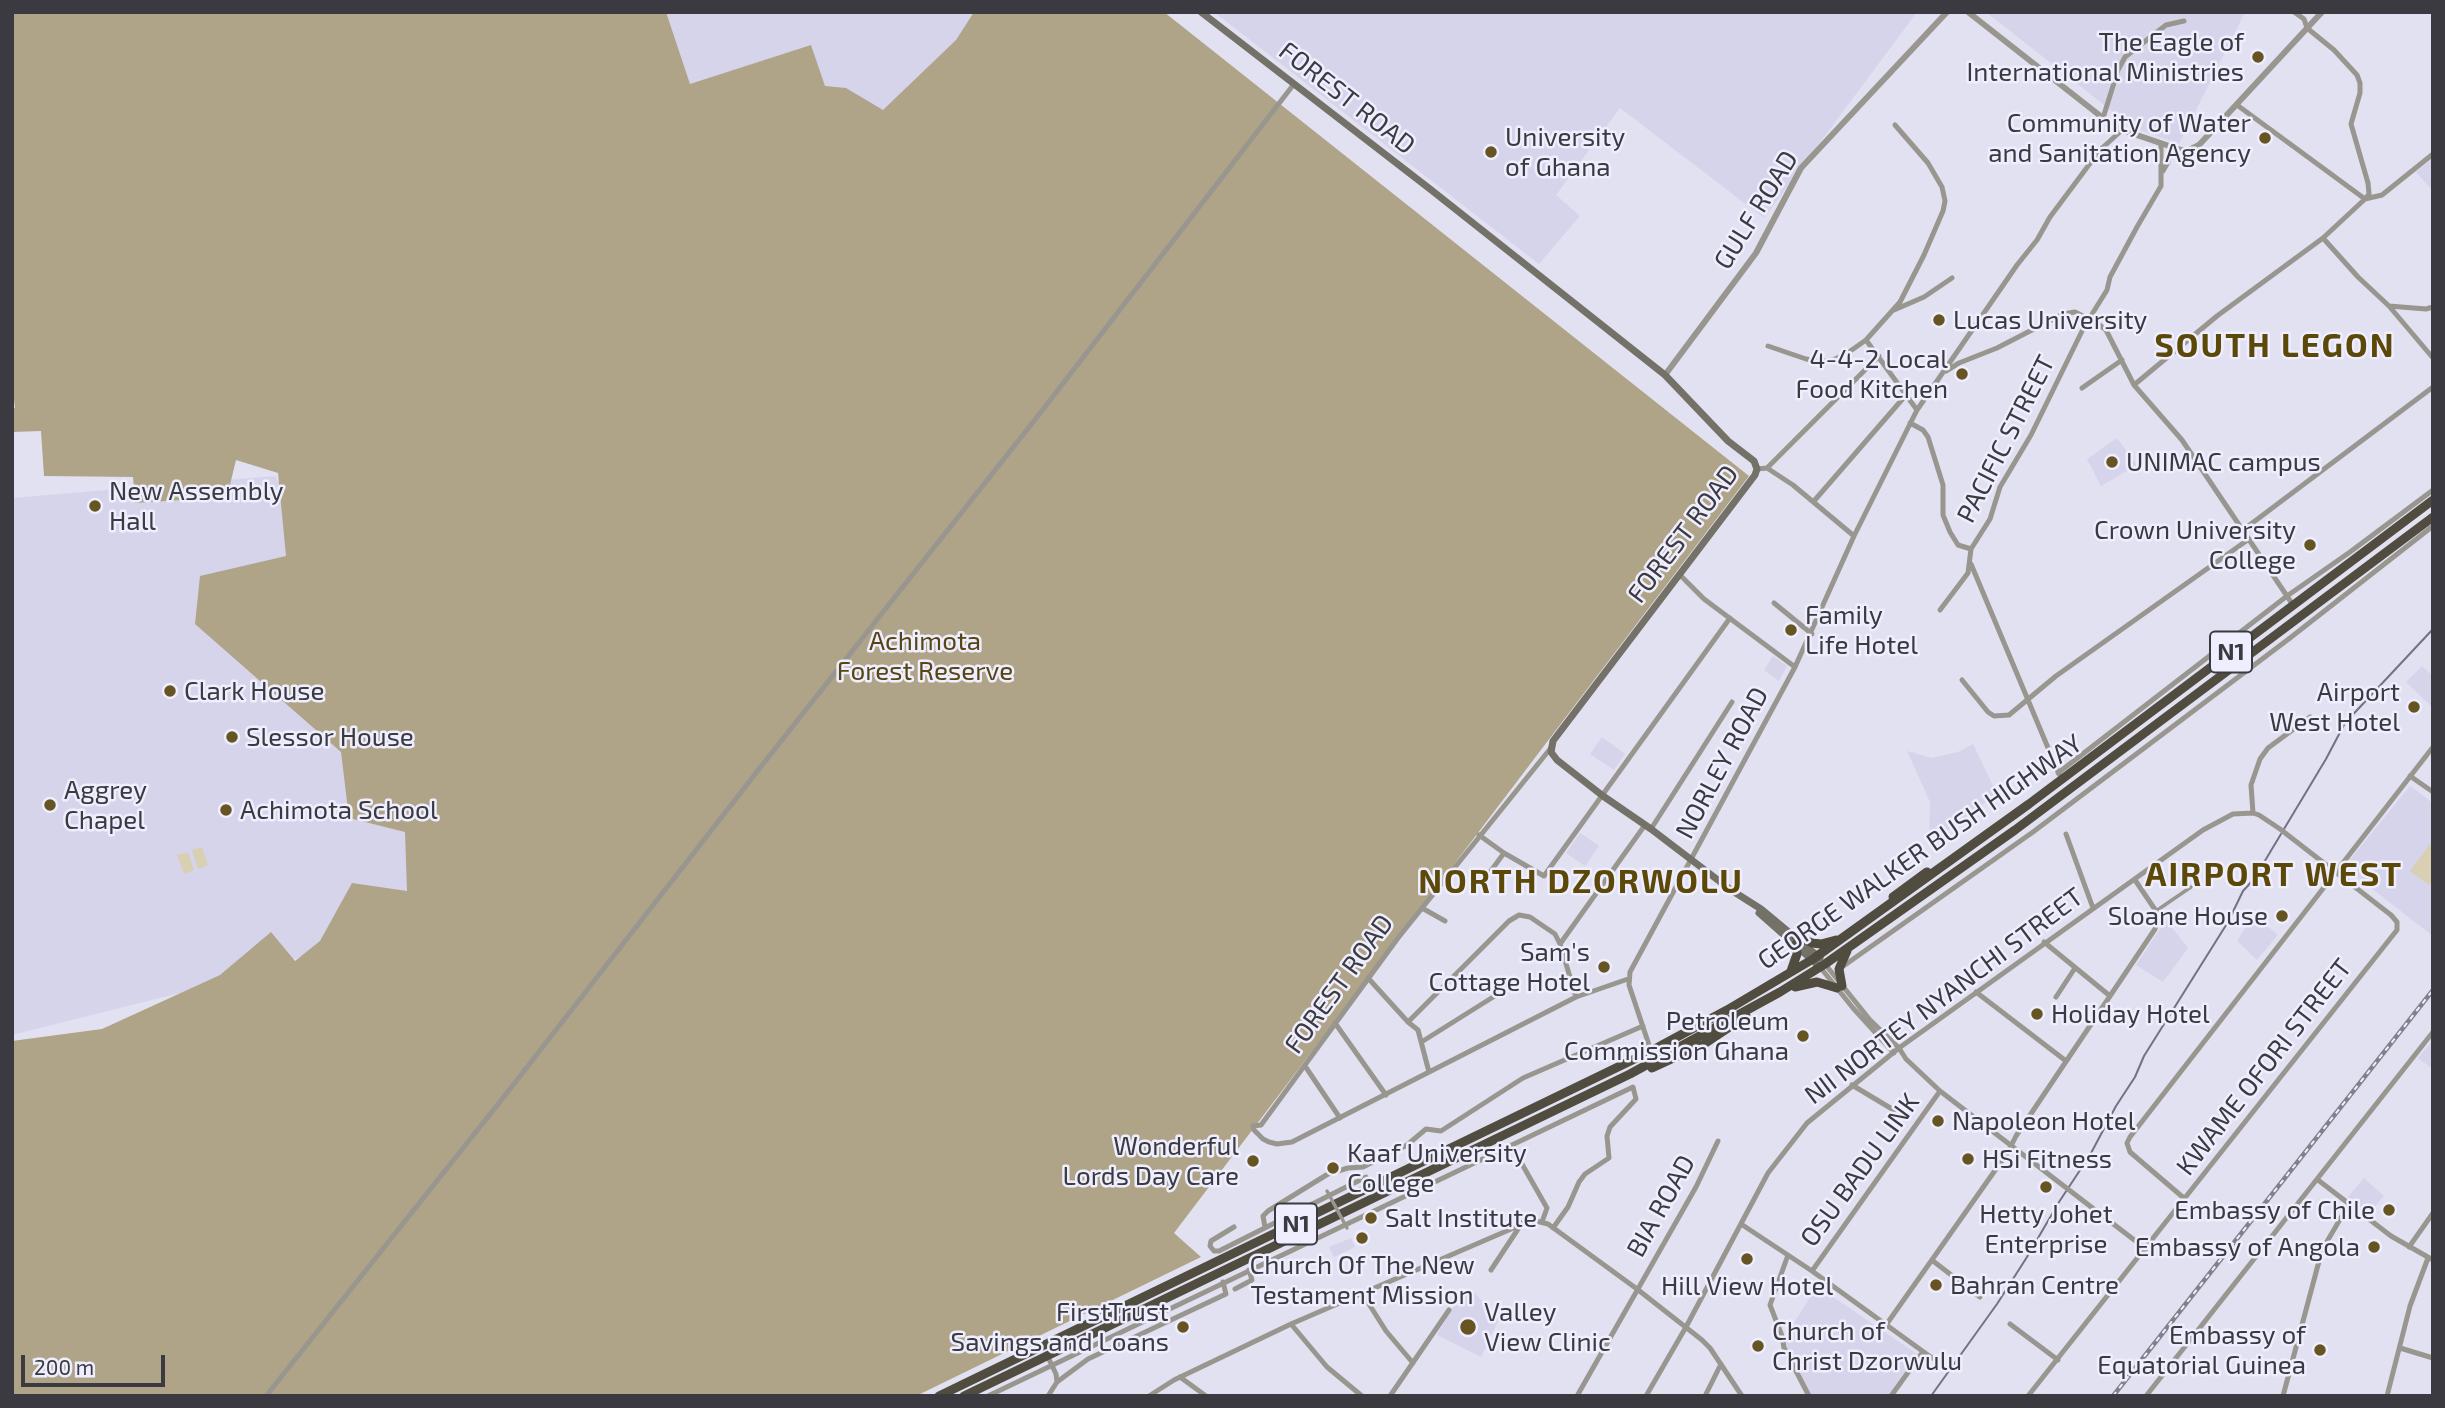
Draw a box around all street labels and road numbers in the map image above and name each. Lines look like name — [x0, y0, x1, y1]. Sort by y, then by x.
street label: FOREST ROAD — [1273, 35, 1421, 161]
street label: GULF ROAD — [1707, 145, 1805, 275]
street label: PACIFIC STREET — [1950, 350, 2062, 528]
street label: FOREST ROAD — [1621, 459, 1745, 609]
road number: N1 — [2210, 632, 2252, 672]
street label: NORLEY ROAD — [1669, 682, 1775, 844]
street label: GEORGE WALKER BUSH HIGHWAY — [1752, 728, 2088, 976]
street label: NII NORTEY NYANCHI STREET — [1799, 881, 2089, 1111]
street label: FOREST ROAD — [1278, 908, 1400, 1060]
street label: KWAME OFORI STREET — [2170, 953, 2358, 1181]
street label: OSU BADU LINK — [1794, 1087, 1926, 1253]
street label: BIA ROAD — [1620, 1150, 1702, 1262]
road number: N1 — [1275, 1204, 1317, 1244]

